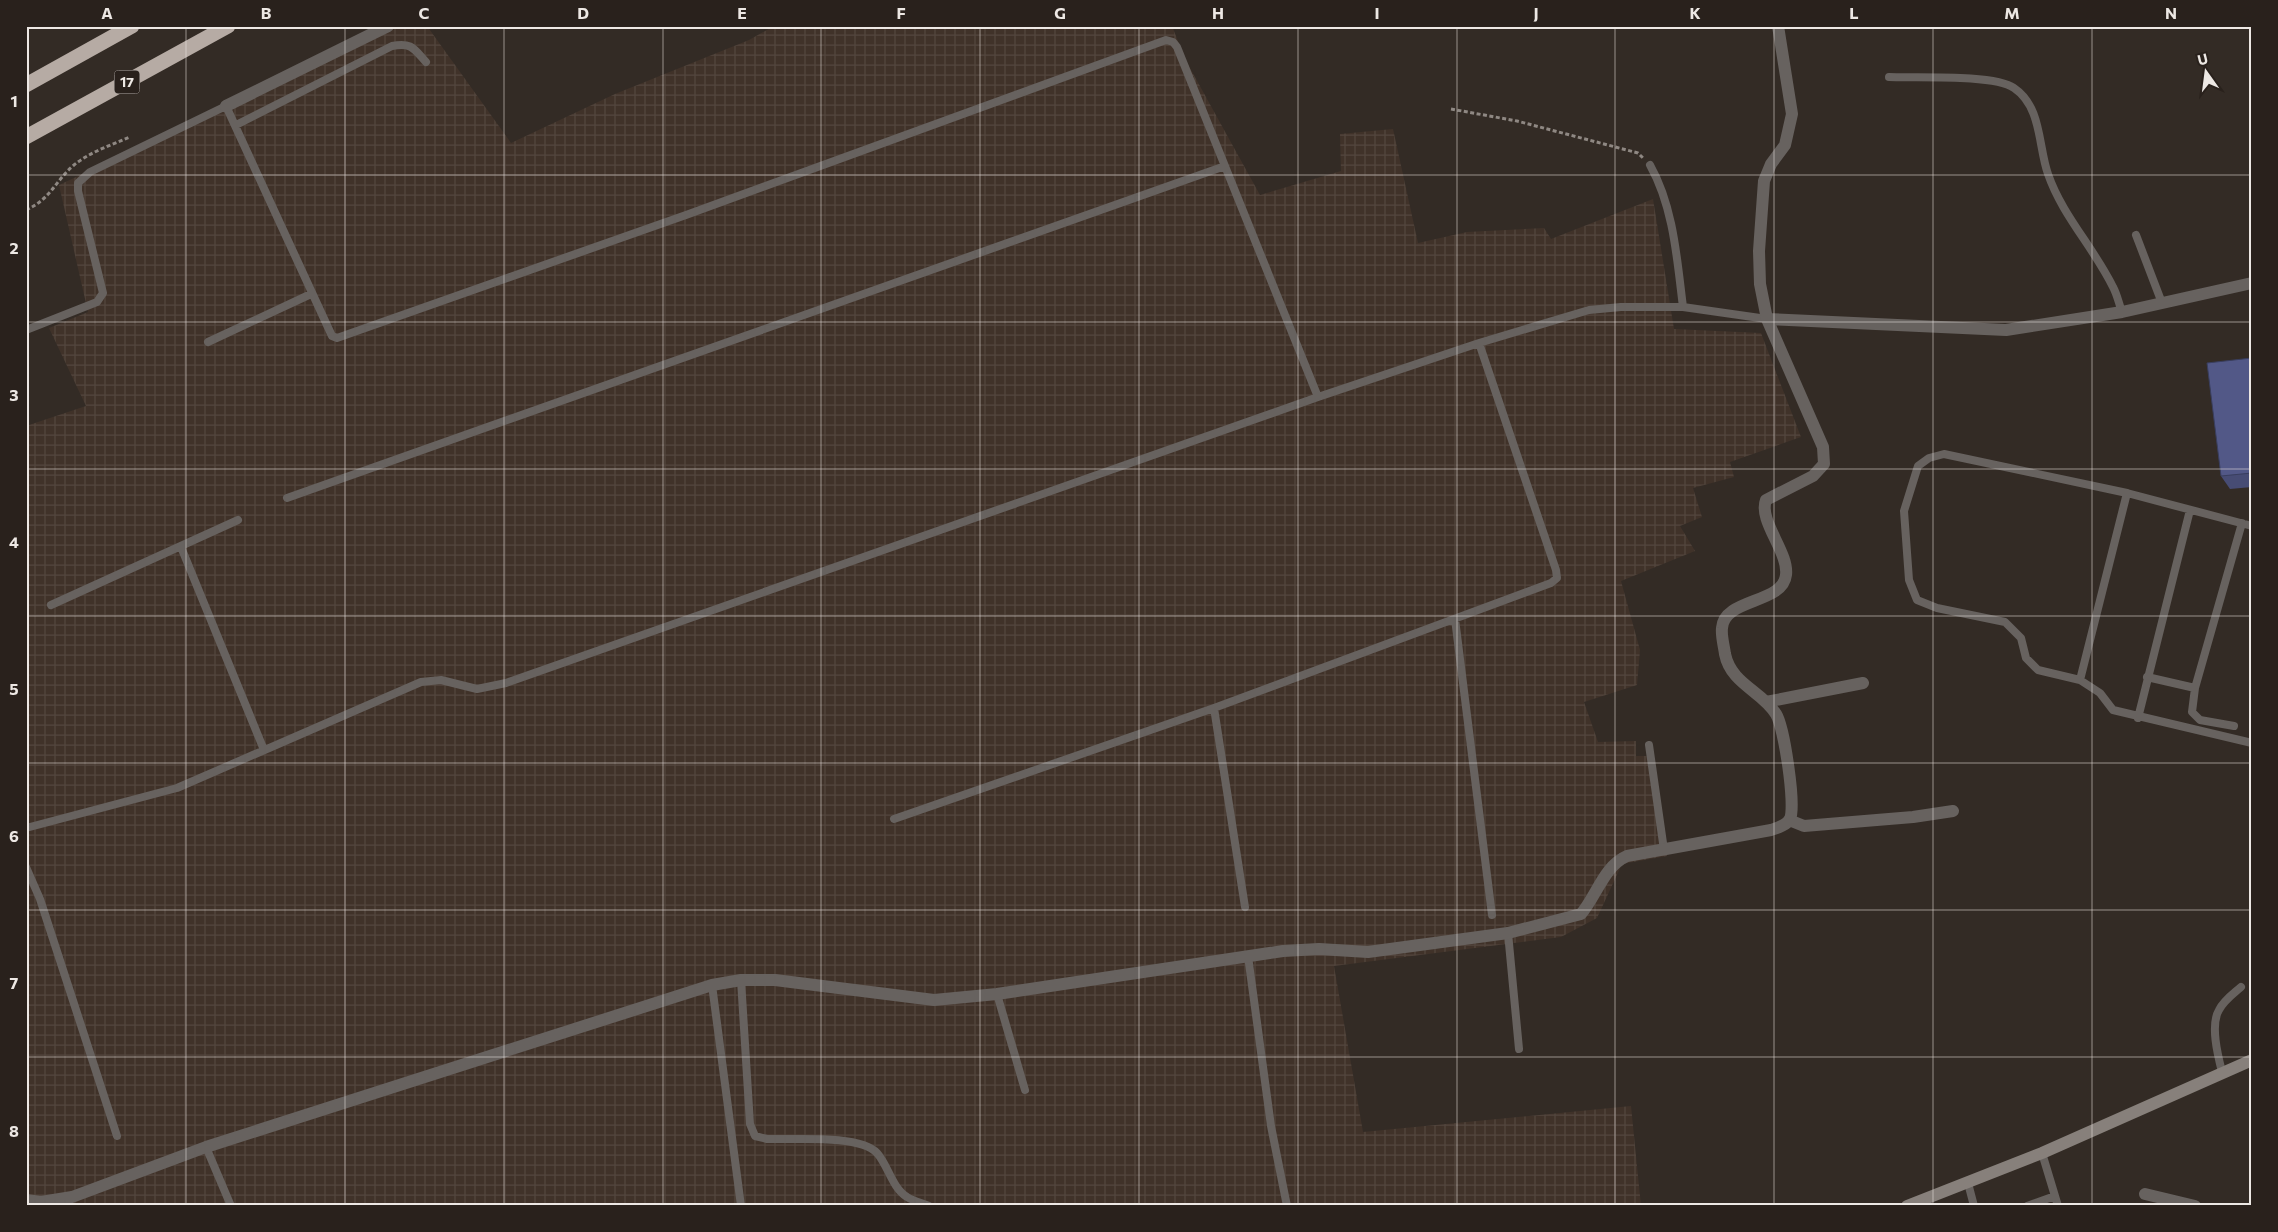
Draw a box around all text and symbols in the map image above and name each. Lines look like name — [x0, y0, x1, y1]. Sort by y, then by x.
text: A — [101, 3, 113, 22]
text: B — [261, 3, 272, 22]
text: C — [419, 3, 430, 22]
text: D — [577, 3, 589, 22]
text: E — [737, 3, 747, 22]
text: F — [896, 3, 906, 22]
text: G — [1054, 3, 1066, 22]
text: H — [1212, 3, 1224, 22]
text: I — [1374, 3, 1380, 22]
text: J — [1533, 3, 1539, 22]
text: K — [1689, 3, 1701, 22]
text: L — [1849, 3, 1859, 22]
text: M — [2004, 3, 2020, 22]
text: N — [2165, 3, 2177, 22]
north arrow — [2180, 48, 2230, 98]
text: U — [2196, 49, 2210, 68]
road number: 17 — [114, 70, 140, 94]
text: 1 — [10, 91, 18, 110]
text: 2 — [9, 238, 19, 257]
text: 3 — [9, 385, 19, 404]
text: 4 — [9, 532, 19, 551]
text: 5 — [9, 679, 19, 698]
text: 6 — [9, 826, 19, 845]
text: 7 — [10, 973, 19, 992]
text: 8 — [9, 1121, 19, 1140]

